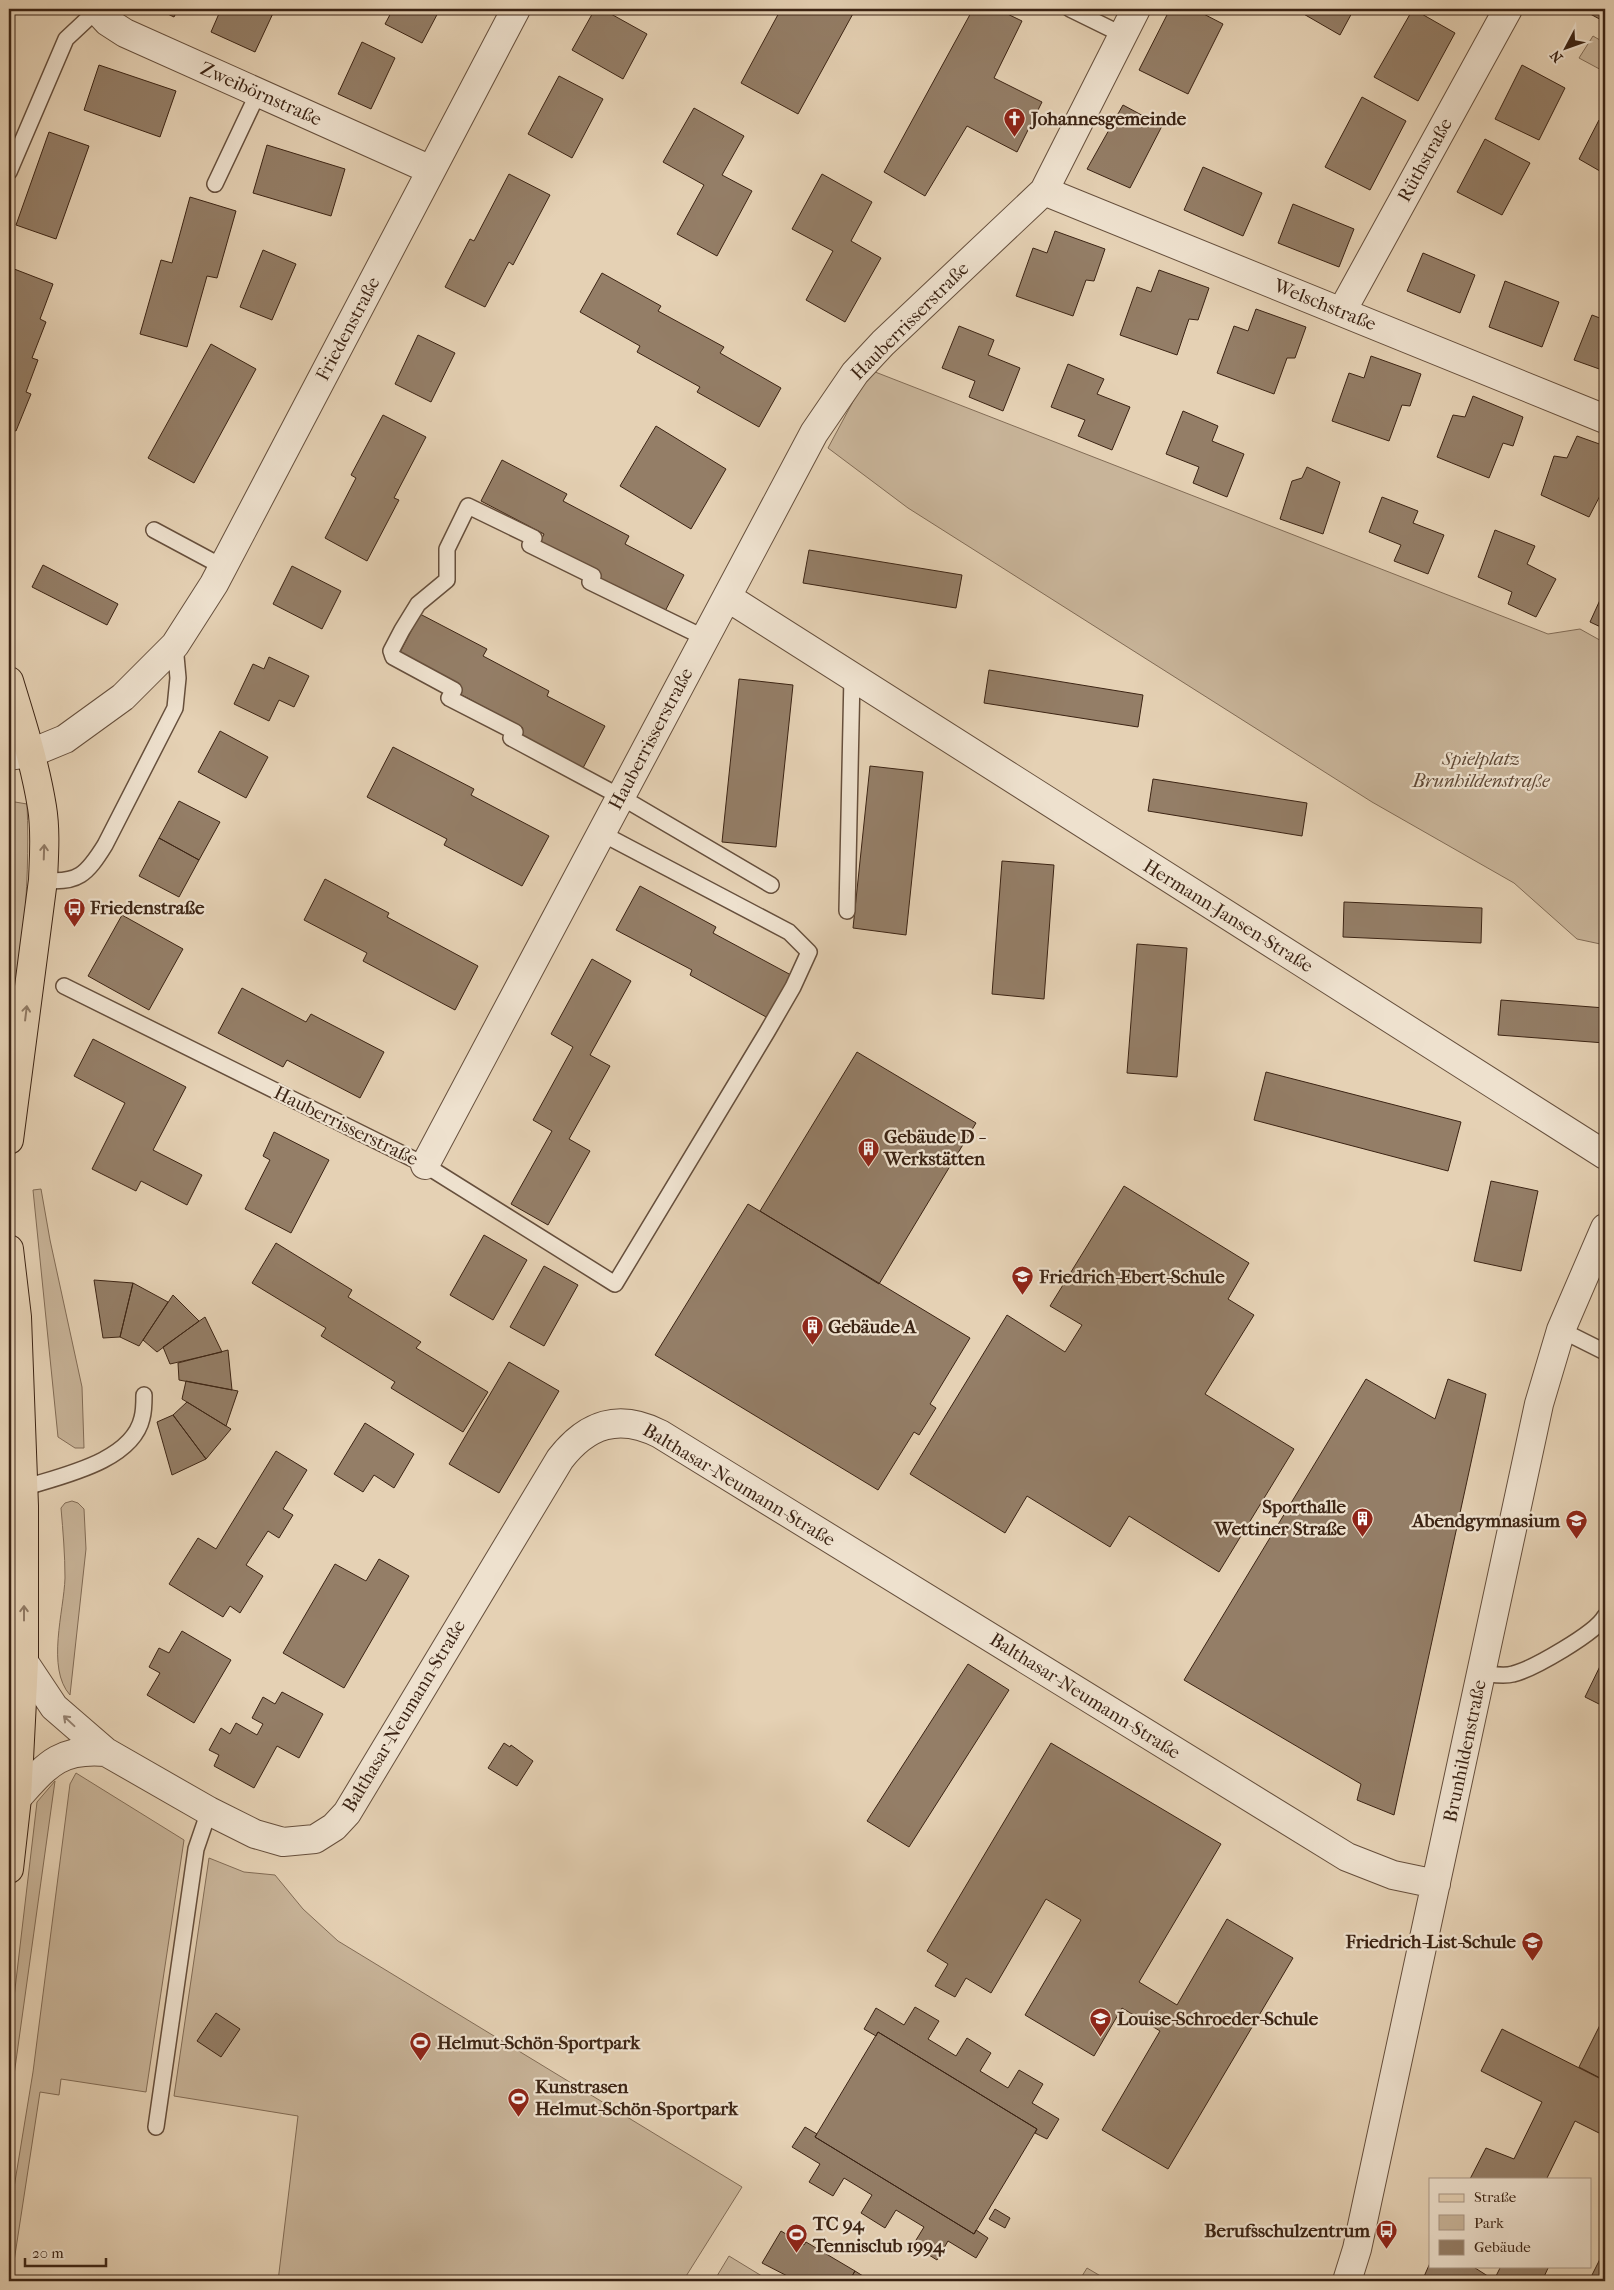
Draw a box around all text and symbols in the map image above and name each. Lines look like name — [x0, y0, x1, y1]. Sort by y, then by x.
north arrow — [1542, 22, 1592, 72]
text: N — [1546, 46, 1566, 66]
street label: Zweibörnstraße — [197, 57, 325, 131]
church icon: Johannesgemeinde — [1003, 107, 1027, 138]
place label: Johannesgemeinde — [1029, 108, 1187, 130]
street label: Rüthstraße — [1393, 114, 1457, 206]
street label: Hauberrisserstraße — [847, 258, 973, 384]
street label: Friedenstraße — [311, 273, 385, 385]
street label: Welschstraße — [1270, 274, 1379, 336]
street label: Hauberrisserstraße — [604, 664, 698, 814]
park label: Spielplatz Brunhildenstraße — [1411, 748, 1551, 792]
one-way arrow — [39, 844, 49, 860]
street label: Hermann-Jansen-Straße — [1139, 855, 1317, 977]
bus stop icon: Friedenstraße — [62, 896, 86, 927]
place label: Friedenstraße — [89, 897, 205, 919]
one-way arrow — [21, 1005, 31, 1021]
street label: Hauberrisserstraße — [270, 1082, 422, 1170]
place label: Gebäude D - Werkstätten — [883, 1126, 987, 1170]
building icon: Gebäude D - Werkstätten — [856, 1136, 880, 1167]
school or university icon: Friedrich-Ebert-Schule — [1011, 1265, 1035, 1296]
place label: Friedrich-Ebert-Schule — [1038, 1266, 1225, 1288]
building icon: Gebäude A — [800, 1315, 824, 1346]
place label: Gebäude A — [828, 1316, 917, 1338]
street label: Balthasar-Neumann-Straße — [639, 1419, 839, 1551]
place label: Sporthalle Wettiner Straße — [1213, 1496, 1347, 1540]
building icon: Sporthalle Wettiner Straße — [1350, 1506, 1374, 1537]
school or university icon: Abendgymnasium — [1564, 1509, 1588, 1540]
place label: Abendgymnasium — [1411, 1510, 1560, 1532]
one-way arrow — [19, 1605, 29, 1622]
street label: Balthasar-Neumann-Straße — [338, 1616, 470, 1816]
street label: Balthasar-Neumann-Straße — [986, 1628, 1184, 1764]
street label: Brunhildenstraße — [1439, 1678, 1491, 1824]
one-way arrow — [62, 1715, 75, 1727]
school or university icon: Friedrich-List-Schule — [1520, 1930, 1544, 1961]
place label: Friedrich-List-Schule — [1345, 1931, 1517, 1953]
school or university icon: Louise-Schroeder-Schule — [1089, 2007, 1113, 2038]
place label: Louise-Schroeder-Schule — [1117, 2008, 1319, 2030]
sports icon: Helmut-Schön-Sportpark — [409, 2031, 433, 2062]
place label: Helmut-Schön-Sportpark — [437, 2032, 641, 2054]
place label: Kunstrasen Helmut-Schön-Sportpark — [535, 2076, 739, 2120]
sports icon: Kunstrasen Helmut-Schön-Sportpark — [507, 2086, 531, 2117]
legend — [1429, 2178, 1592, 2268]
text: Straße — [1474, 2188, 1517, 2206]
place label: TC 94 Tennisclub 1994 — [812, 2213, 945, 2257]
text: Park — [1474, 2214, 1504, 2232]
bus stop icon: Berufsschulzentrum — [1374, 2219, 1398, 2250]
place label: Berufsschulzentrum — [1204, 2220, 1370, 2242]
sports icon: TC 94 Tennisclub 1994 — [785, 2223, 809, 2254]
scale bar — [25, 2235, 106, 2267]
text: Gebäude — [1474, 2238, 1531, 2256]
text: 20 m — [32, 2244, 64, 2262]

